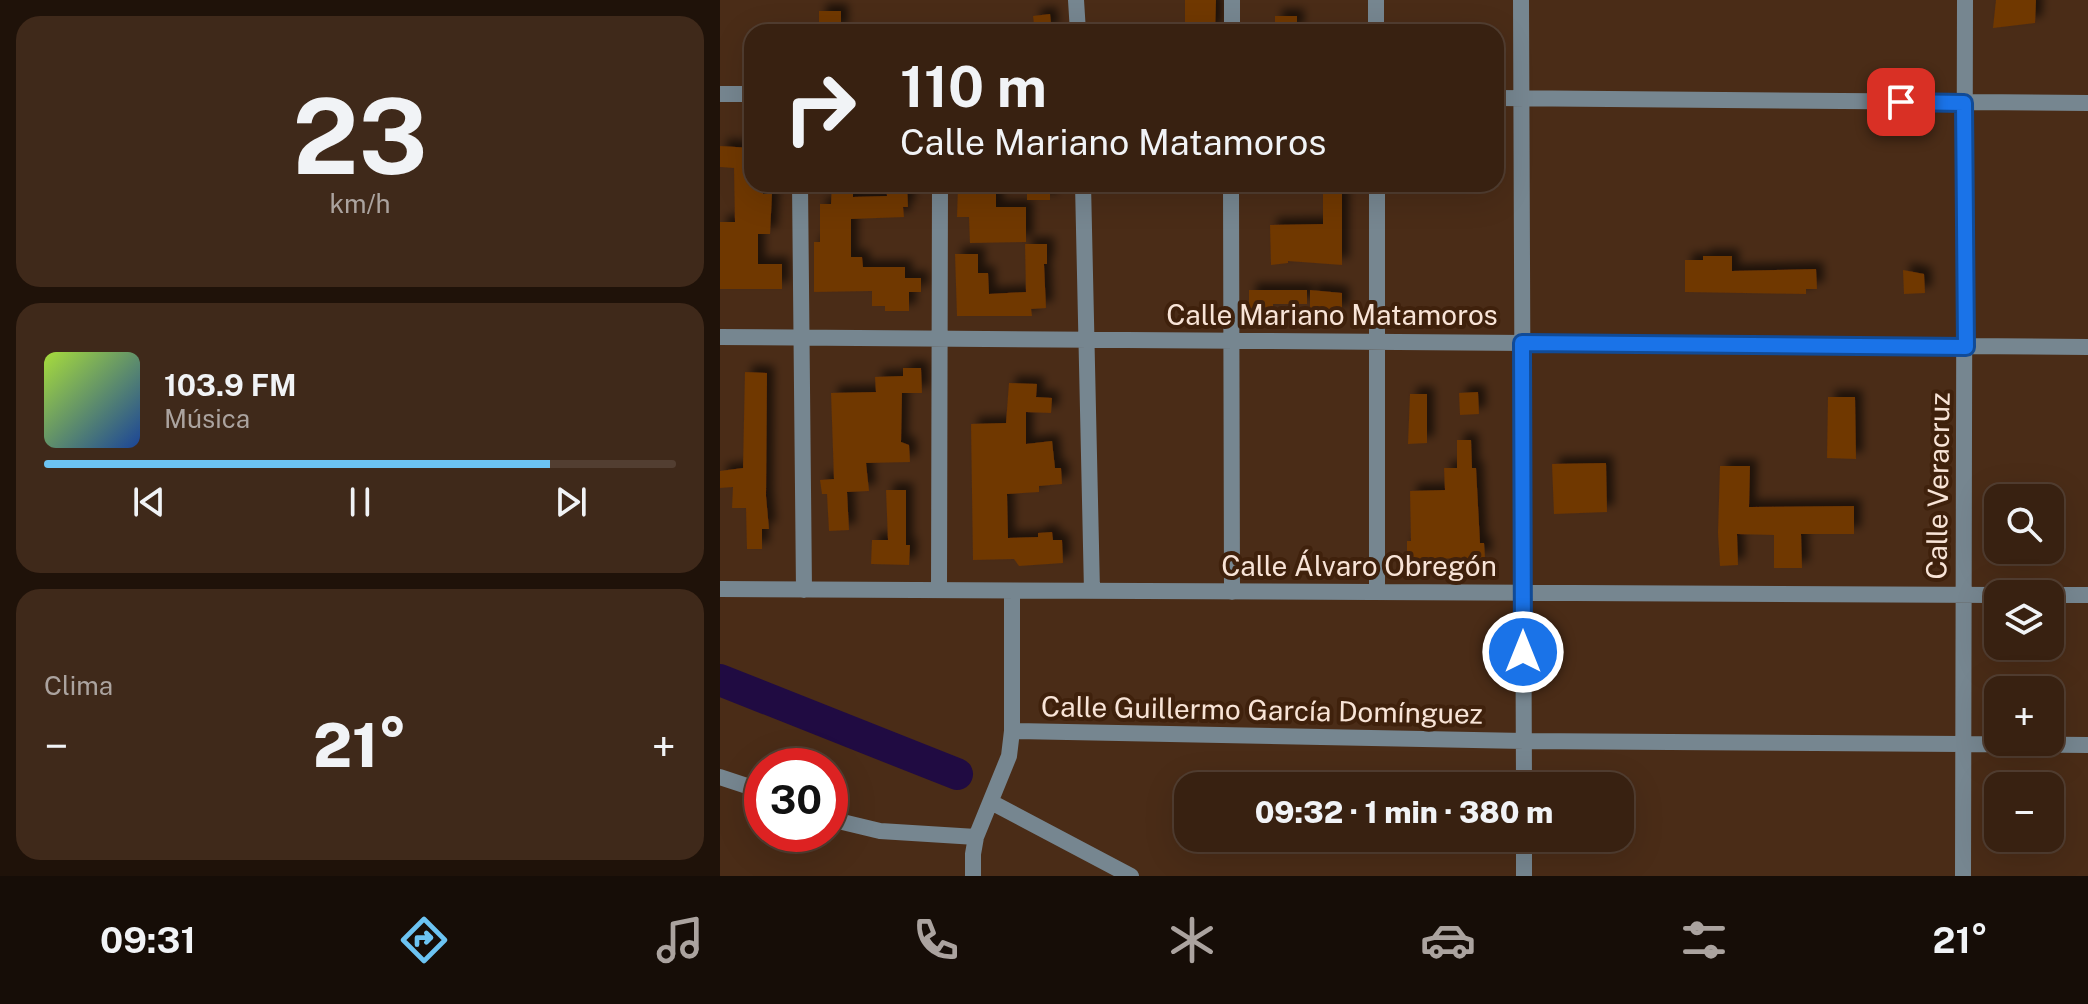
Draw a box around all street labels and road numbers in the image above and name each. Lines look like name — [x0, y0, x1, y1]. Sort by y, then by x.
street label: Calle Mariano Matamoros — [1166, 298, 1498, 331]
street label: Calle Veracruz — [1919, 392, 1956, 580]
street label: Calle Álvaro Obregón — [1221, 549, 1497, 582]
street label: Calle Guillermo García Domínguez — [1041, 689, 1483, 730]

